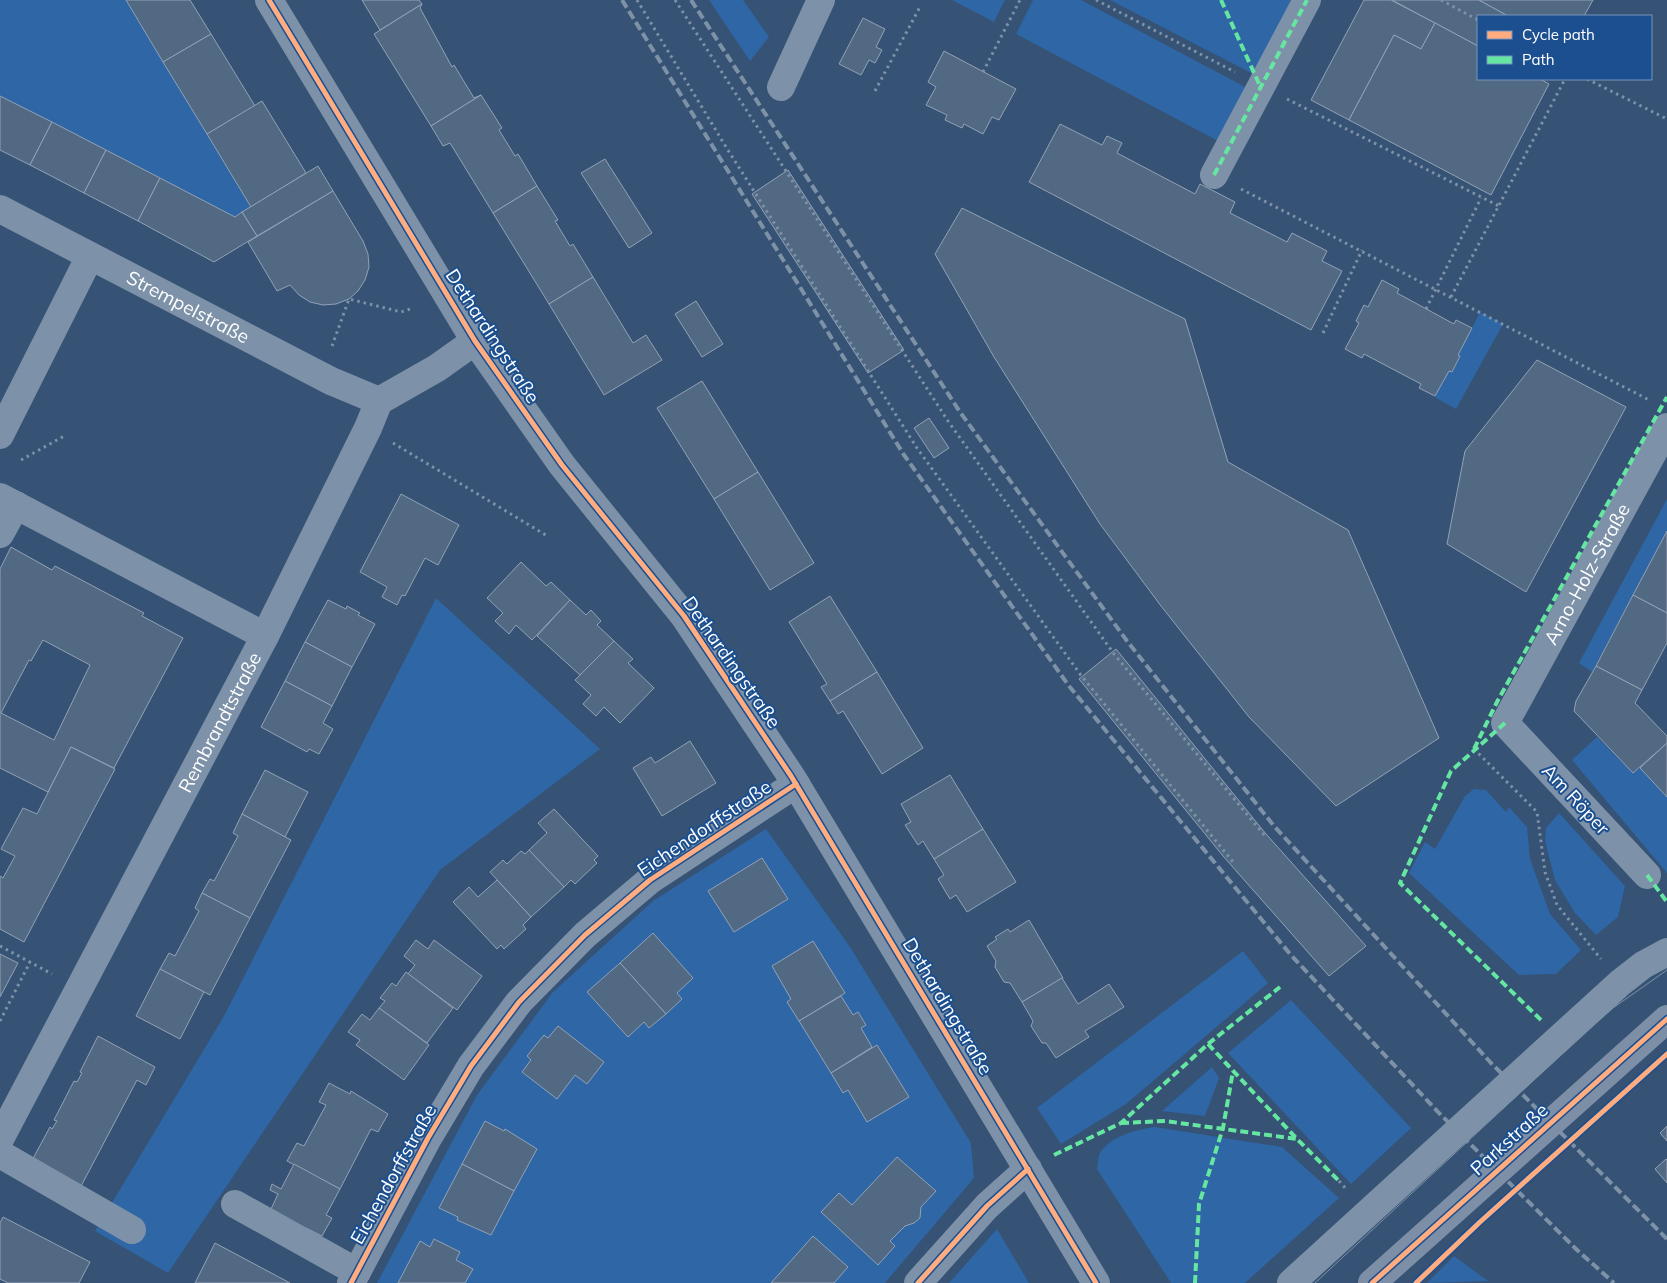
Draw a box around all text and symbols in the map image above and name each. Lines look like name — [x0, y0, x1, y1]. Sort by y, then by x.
legend — [1477, 15, 1652, 80]
text: Cycle path — [1522, 25, 1595, 44]
text: Path — [1522, 50, 1554, 69]
street label: Dethardingstraße — [441, 264, 545, 408]
street label: Strempelstraße — [123, 265, 254, 349]
street label: Arno-Holz-Straße — [1538, 499, 1635, 649]
street label: Dethardingstraße — [678, 591, 786, 733]
street label: Rembrandtstraße — [173, 648, 266, 797]
street label: Am Röper — [1537, 759, 1615, 839]
street label: Eichendorffstraße — [632, 774, 776, 882]
street label: Dethardingstraße — [898, 933, 998, 1079]
street label: Parkstraße — [1465, 1098, 1553, 1180]
street label: Eichendorffstraße — [345, 1100, 441, 1248]

